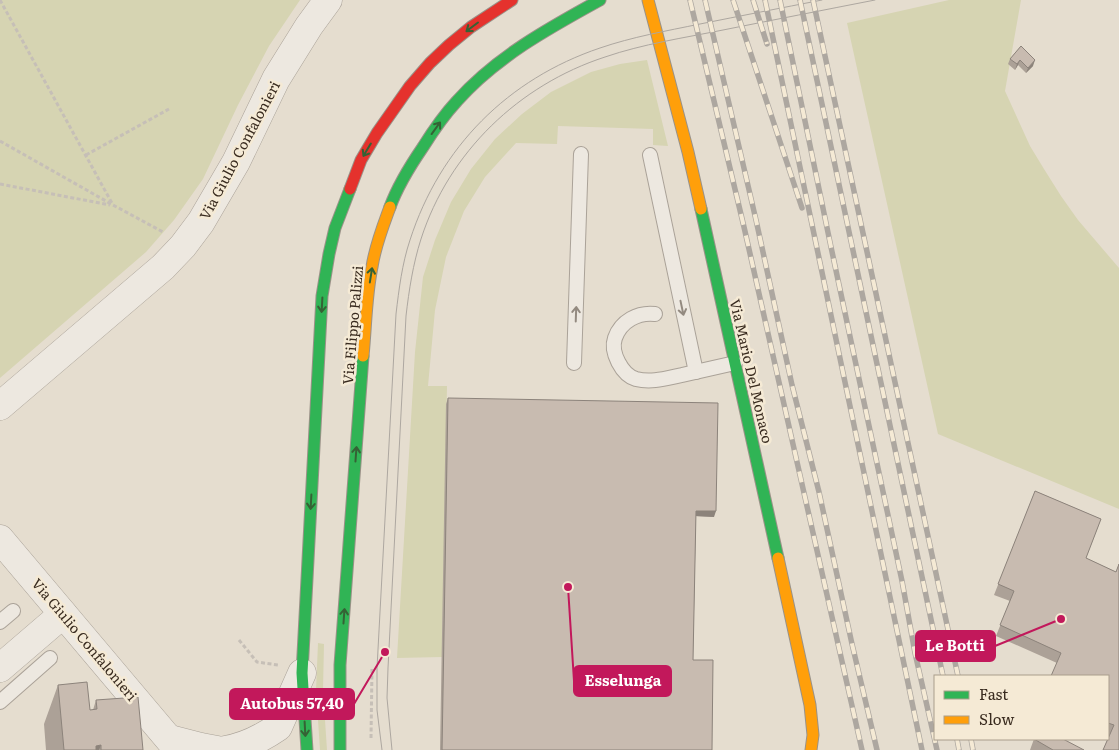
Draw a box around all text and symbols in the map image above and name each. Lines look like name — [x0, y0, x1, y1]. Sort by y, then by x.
one-way arrow — [465, 22, 478, 33]
street label: Via Giulio Confalonieri — [194, 77, 284, 223]
one-way arrow — [431, 121, 441, 135]
one-way arrow — [361, 143, 371, 157]
street label: Via Filippo Palizzi — [337, 264, 367, 385]
one-way arrow — [366, 267, 376, 283]
one-way arrow — [317, 297, 326, 313]
street label: Via Mario Del Monaco — [726, 297, 778, 445]
one-way arrow — [678, 300, 687, 316]
one-way arrow — [571, 306, 581, 322]
one-way arrow — [351, 446, 361, 462]
one-way arrow — [307, 494, 316, 510]
street label: Via Giulio Confalonieri — [28, 573, 143, 705]
one-way arrow — [339, 608, 349, 624]
callout: Le Botti — [916, 631, 995, 661]
text: Le Botti — [925, 633, 985, 656]
callout: Esselunga — [574, 666, 671, 696]
text: Esselunga — [585, 668, 662, 691]
legend — [934, 675, 1109, 740]
text: Fast — [979, 682, 1008, 705]
callout: Autobus 57,40 — [230, 689, 354, 719]
text: Autobus 57,40 — [240, 691, 344, 714]
text: Slow — [979, 707, 1014, 730]
one-way arrow — [301, 721, 310, 737]

